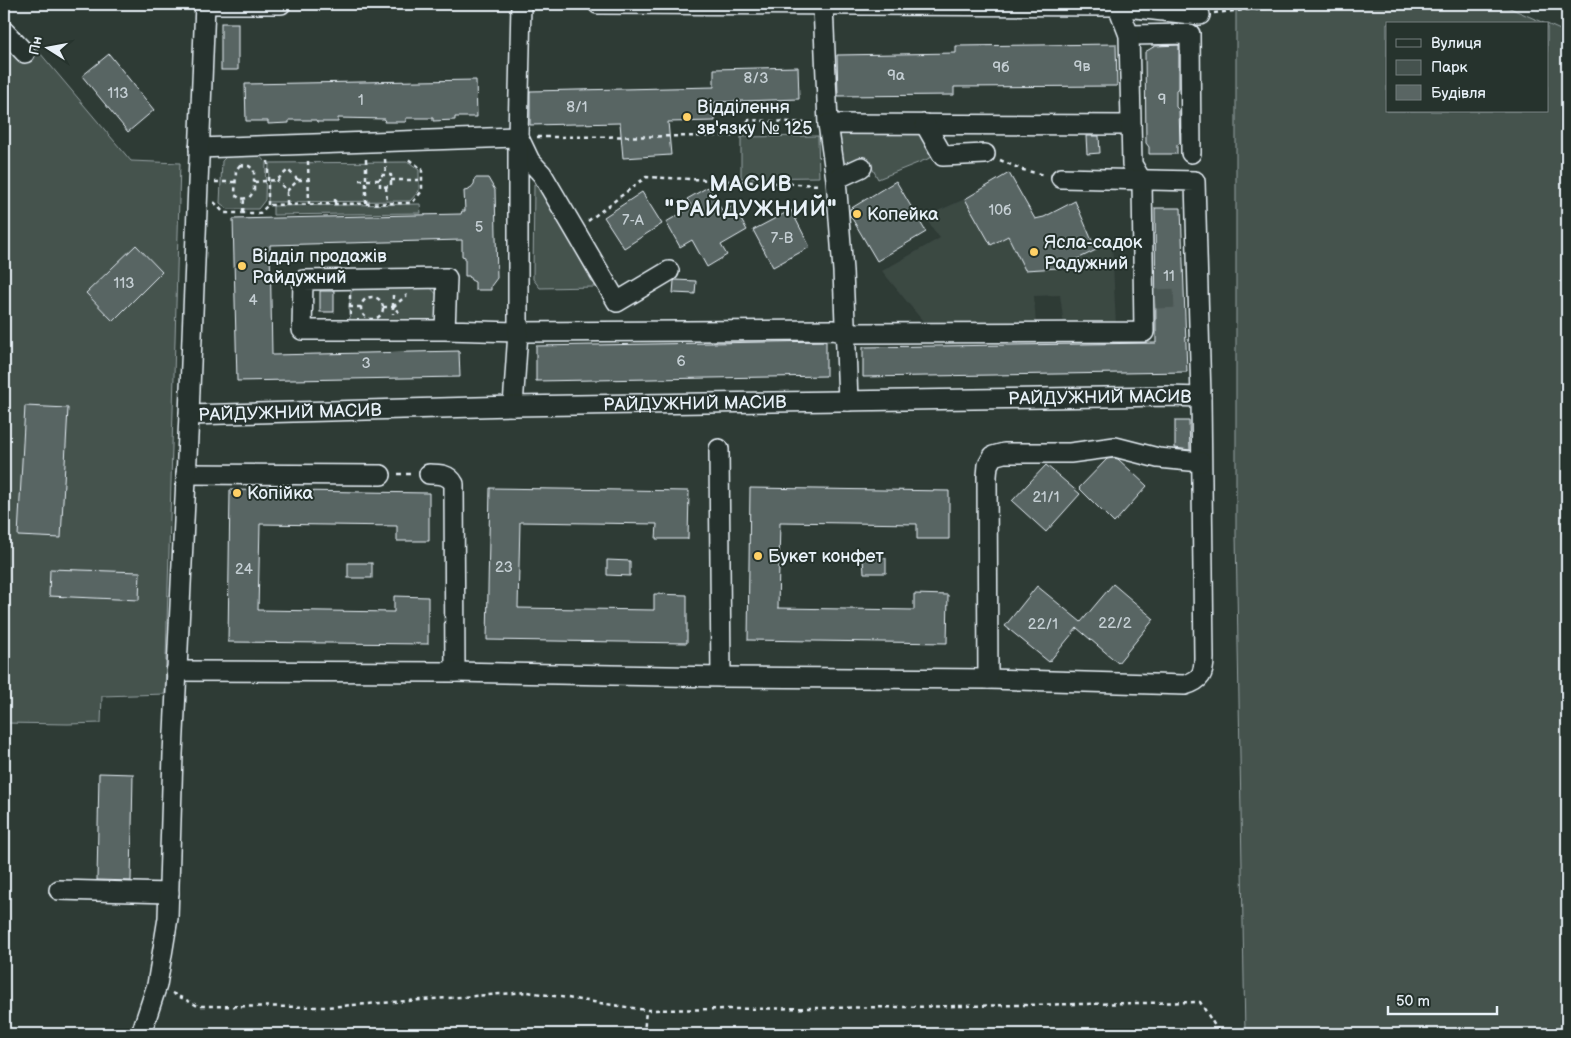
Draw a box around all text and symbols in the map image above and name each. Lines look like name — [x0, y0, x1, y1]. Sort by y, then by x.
north arrow — [22, 22, 72, 72]
legend — [1386, 22, 1548, 112]
text: Вулиця — [1431, 34, 1482, 53]
text: Пн — [26, 35, 46, 56]
house number: 9в — [1074, 57, 1090, 76]
house number: 9б — [993, 58, 1009, 77]
text: Парк — [1431, 58, 1468, 77]
house number: 9а — [887, 66, 905, 85]
house number: 8/3 — [744, 69, 768, 88]
house number: 113 — [108, 84, 128, 103]
text: Будівля — [1431, 84, 1486, 103]
house number: 9 — [1158, 90, 1166, 109]
house number: 1 — [358, 91, 364, 110]
place label: Відділення зв'язку № 125 — [697, 97, 813, 139]
house number: 8/1 — [566, 98, 588, 117]
marker: Відділення зв'язку № 125 — [681, 111, 693, 123]
district label: МАСИВ "РАЙДУЖНИЙ" — [664, 171, 838, 223]
house number: 10б — [989, 201, 1011, 220]
place label: Копейка — [867, 204, 939, 225]
marker: Копейка — [851, 208, 863, 220]
house number: 7-А — [622, 211, 645, 230]
house number: 5 — [475, 218, 483, 237]
house number: 7-В — [771, 229, 794, 248]
place label: Ясла-садок Радужний — [1044, 232, 1143, 274]
place label: Відділ продажів Райдужний — [252, 246, 387, 288]
marker: Ясла-садок Радужний — [1028, 246, 1040, 258]
marker: Відділ продажів Райдужний — [236, 260, 248, 272]
house number: 11 — [1163, 267, 1175, 286]
house number: 113 — [114, 274, 134, 293]
house number: 4 — [248, 291, 258, 310]
house number: 6 — [676, 352, 686, 371]
house number: 3 — [361, 354, 371, 373]
street label: РАЙДУЖНИЙ МАСИВ — [1008, 386, 1192, 409]
street label: РАЙДУЖНИЙ МАСИВ — [603, 392, 787, 416]
street label: РАЙДУЖНИЙ МАСИВ — [198, 400, 382, 426]
place label: Копійка — [247, 483, 313, 504]
marker: Копійка — [231, 487, 243, 499]
house number: 21/1 — [1032, 488, 1060, 507]
place label: Букет конфет — [768, 546, 885, 567]
marker: Букет конфет — [752, 550, 764, 562]
house number: 23 — [495, 558, 513, 577]
house number: 24 — [235, 560, 253, 579]
house number: 22/2 — [1098, 614, 1132, 633]
house number: 22/1 — [1028, 615, 1058, 634]
scale bar — [1388, 983, 1497, 1015]
text: 50 m — [1396, 992, 1430, 1011]

